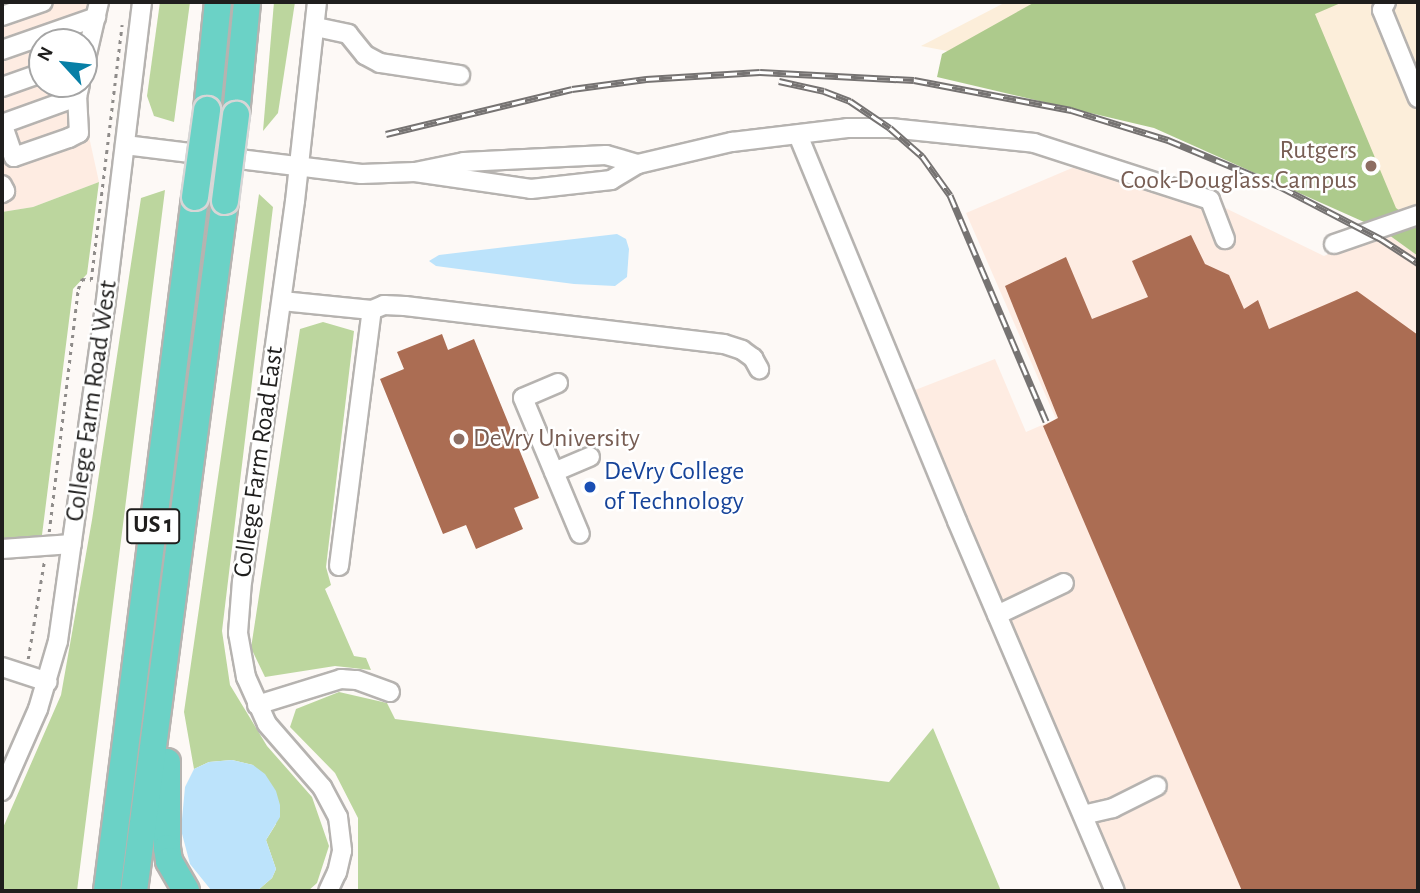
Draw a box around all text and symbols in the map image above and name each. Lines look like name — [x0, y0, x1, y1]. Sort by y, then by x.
north arrow — [28, 28, 98, 98]
text: N — [34, 44, 57, 64]
place label: Rutgers Cook-Douglass Campus — [1121, 135, 1357, 196]
marker: Rutgers Cook-Douglass Campus — [1363, 158, 1379, 174]
street label: College Farm Road West — [60, 279, 124, 523]
street label: College Farm Road East — [227, 344, 291, 580]
place label: DeVry University — [473, 423, 640, 455]
marker: DeVry University — [451, 431, 467, 447]
place label: DeVry College of Technology — [604, 456, 744, 518]
marker: DeVry College of Technology — [582, 479, 598, 495]
road number: US 1 — [125, 505, 181, 546]

